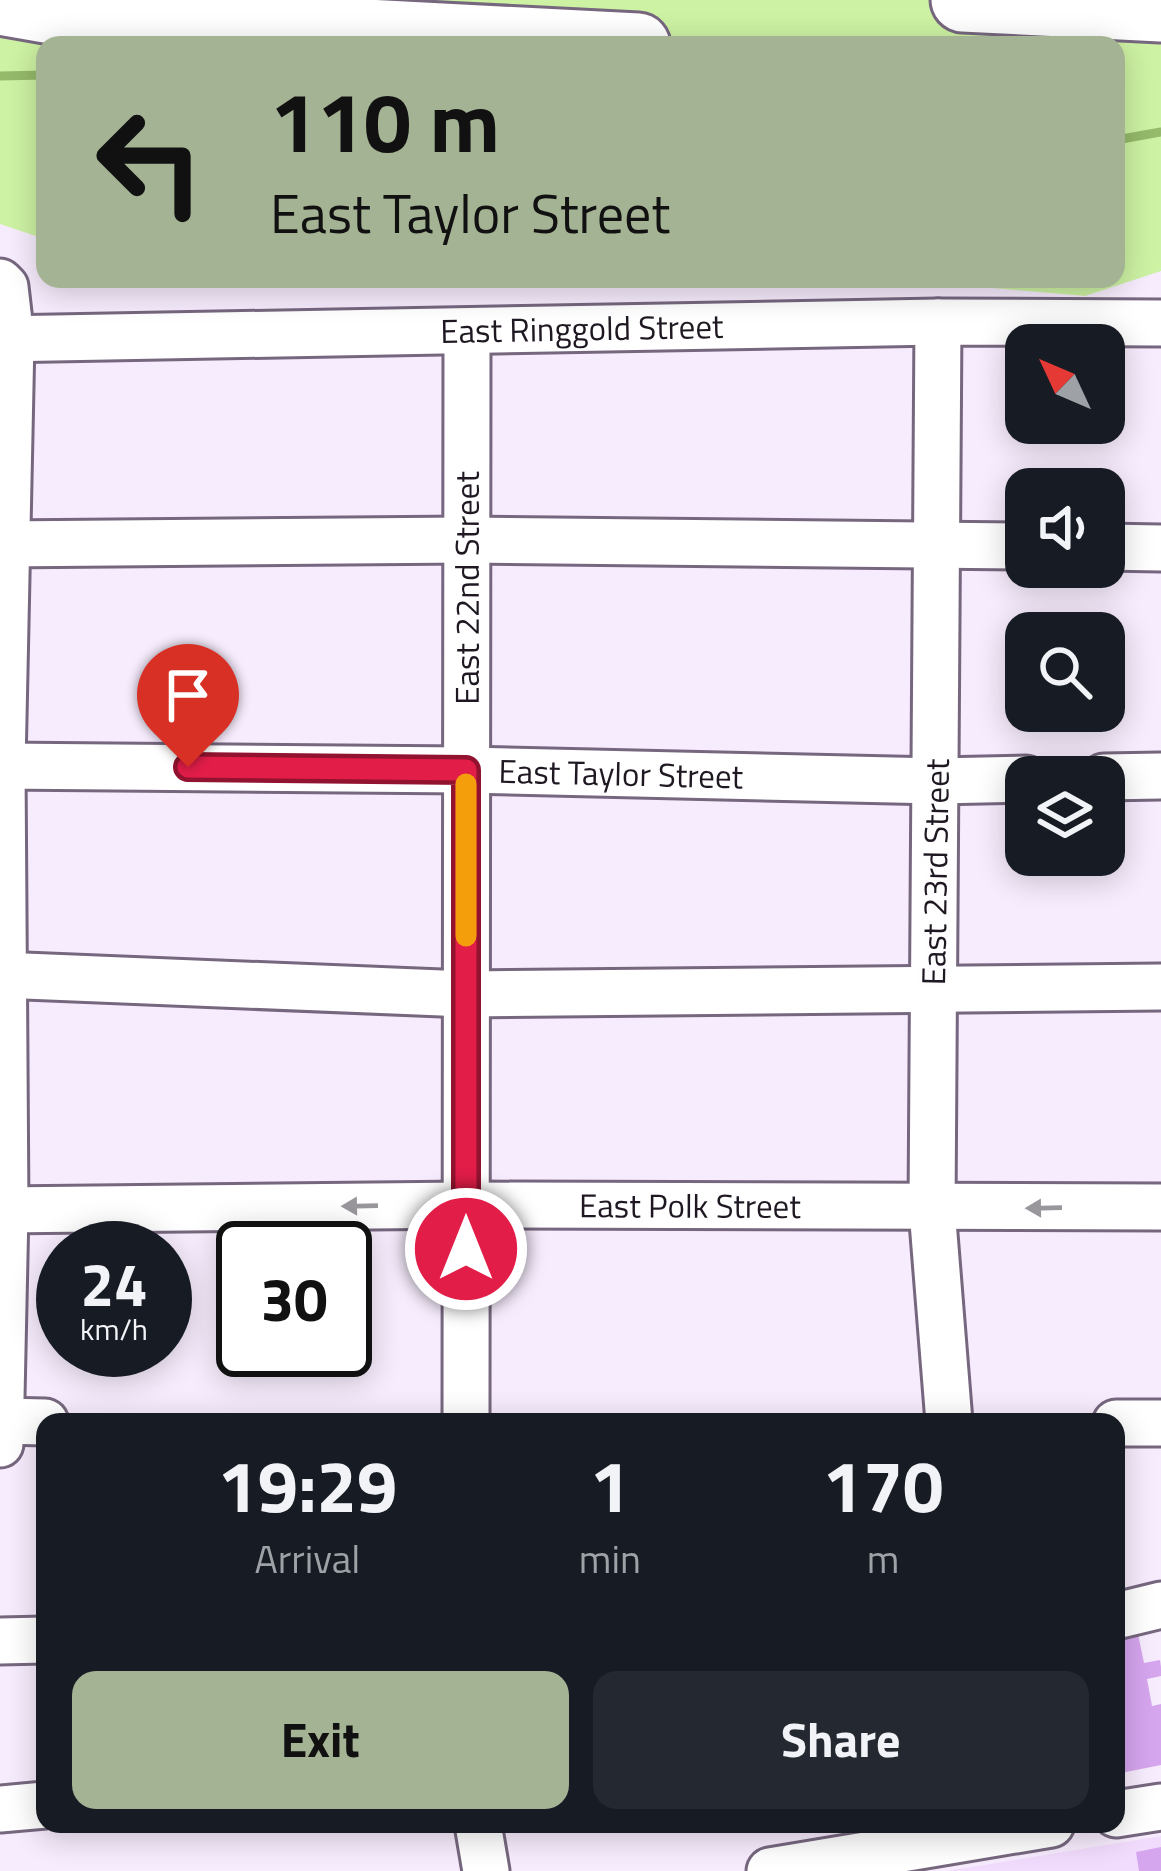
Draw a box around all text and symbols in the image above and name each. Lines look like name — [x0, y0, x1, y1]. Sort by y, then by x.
text: 110 m — [270, 57, 500, 185]
icon: left — [72, 84, 228, 240]
text: East Taylor Street — [270, 172, 670, 254]
street label: East Ringgold Street — [440, 301, 724, 356]
north arrow — [1005, 324, 1125, 444]
map controls — [1005, 324, 1125, 876]
button: sound — [1005, 468, 1125, 588]
street label: East 22nd Street — [442, 471, 492, 705]
button: search — [1005, 612, 1125, 732]
pin — [137, 644, 239, 767]
icon: arrive — [155, 662, 221, 728]
street label: East Taylor Street — [498, 746, 744, 801]
button: layers — [1005, 756, 1125, 876]
street label: East 23rd Street — [908, 758, 962, 986]
street label: East Polk Street — [579, 1180, 801, 1231]
position arrow — [403, 1186, 529, 1312]
one-way arrow — [340, 1197, 378, 1216]
one-way arrow — [1024, 1198, 1062, 1218]
speed limit sign: 30 — [216, 1221, 372, 1377]
text: 24 — [80, 1238, 148, 1329]
text: km/h — [80, 1306, 148, 1352]
text: 19:29 — [218, 1430, 397, 1540]
text: 1 — [590, 1430, 630, 1540]
text: 170 — [822, 1430, 943, 1540]
text: Arrival — [255, 1529, 360, 1588]
text: min — [579, 1529, 641, 1588]
text: m — [867, 1529, 899, 1588]
button: Exit — [72, 1671, 569, 1809]
button: Share — [593, 1671, 1089, 1809]

